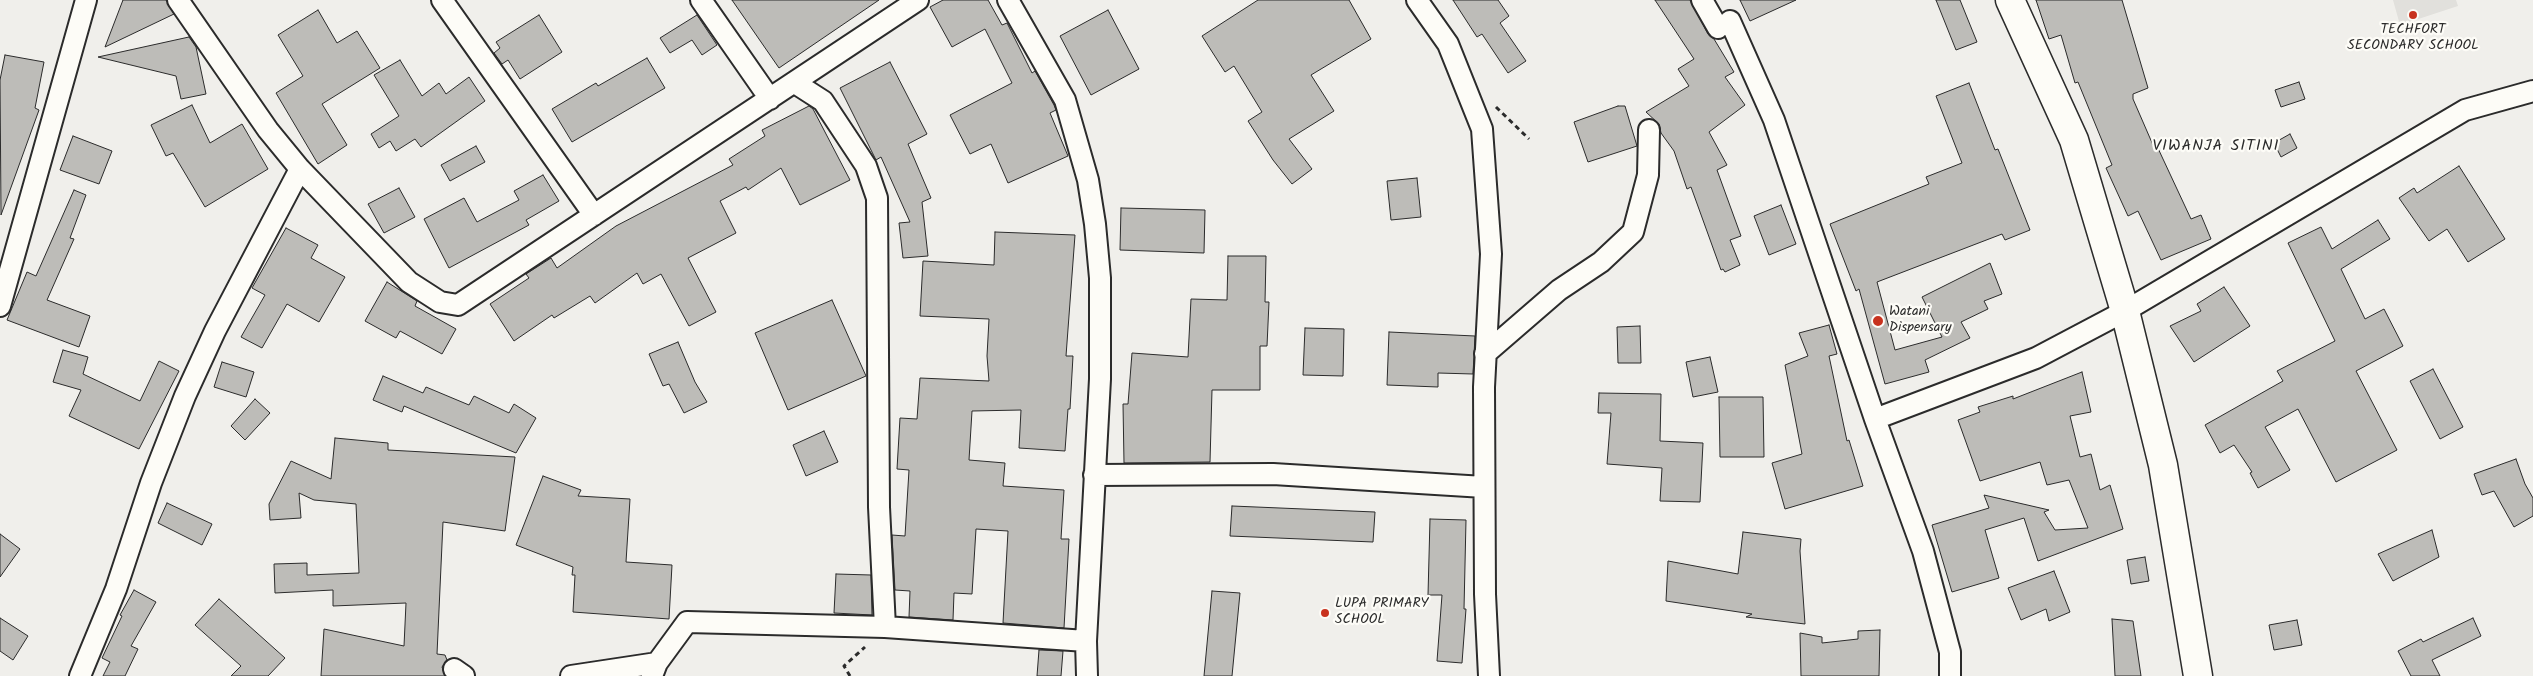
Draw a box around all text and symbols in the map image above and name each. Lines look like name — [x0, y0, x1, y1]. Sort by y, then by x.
marker: TECHFORT SECONDARY SCHOOL — [2407, 9, 2419, 21]
place label: TECHFORT SECONDARY SCHOOL — [2347, 23, 2479, 56]
district label: VIWANJA SITINI — [2151, 137, 2281, 157]
place label: Watani Dispensary — [1889, 305, 1952, 338]
marker: Watani Dispensary — [1871, 314, 1885, 328]
place label: LUPA PRIMARY SCHOOL — [1335, 597, 1429, 630]
marker: LUPA PRIMARY SCHOOL — [1319, 607, 1331, 619]

